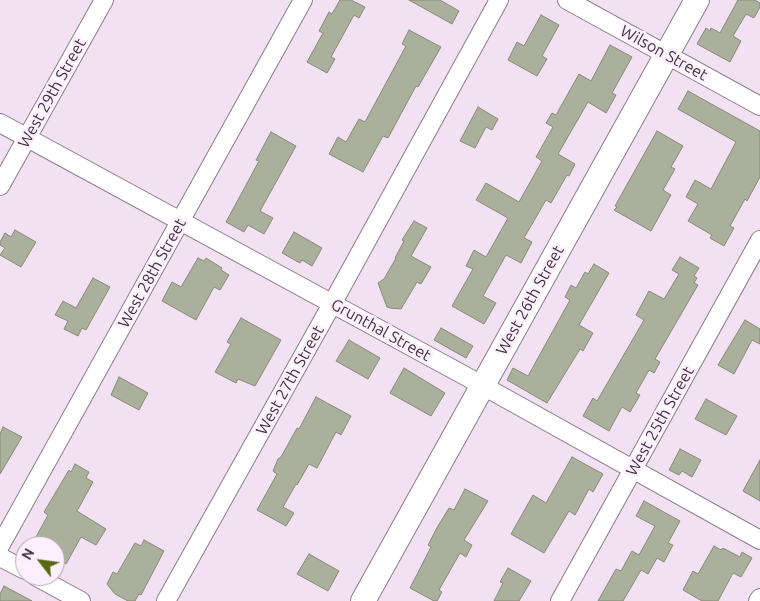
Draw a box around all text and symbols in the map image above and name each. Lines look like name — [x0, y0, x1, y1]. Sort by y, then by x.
street label: Wilson Street — [617, 21, 711, 85]
street label: West 29th Street — [14, 35, 90, 151]
street label: West 28th Street — [114, 215, 190, 331]
street label: West 26th Street — [492, 242, 568, 358]
street label: Grunthal Street — [328, 295, 434, 365]
street label: West 27th Street — [252, 322, 328, 438]
street label: West 25th Street — [622, 363, 698, 479]
north arrow — [15, 536, 65, 586]
text: N — [18, 545, 37, 563]

